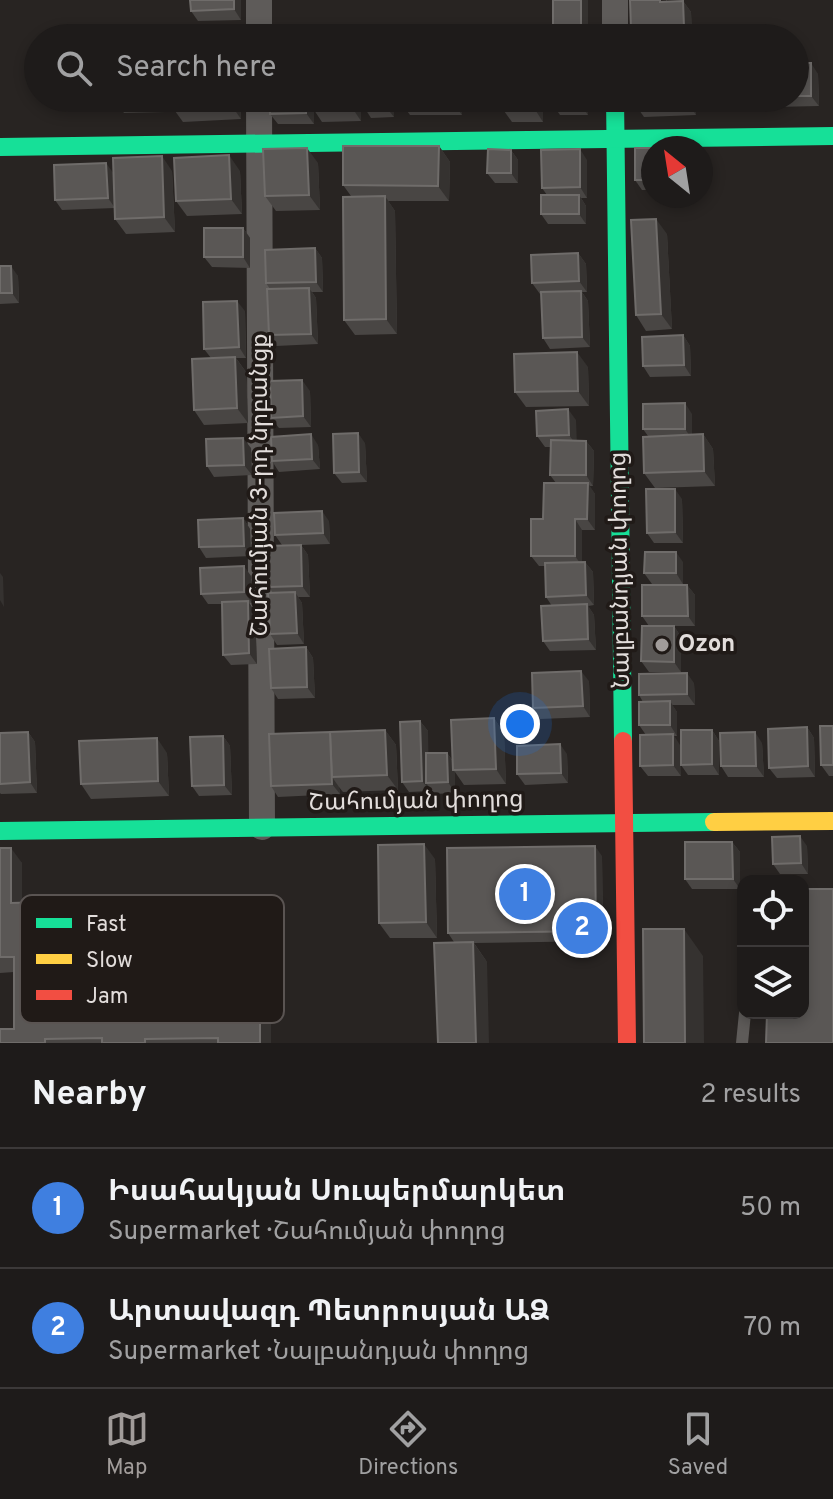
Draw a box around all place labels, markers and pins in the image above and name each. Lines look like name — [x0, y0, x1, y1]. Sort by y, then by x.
place label: Ozon — [678, 630, 735, 660]
marker: Ozon — [653, 636, 671, 654]
pin: 1 — [499, 864, 551, 924]
pin: 2 — [556, 898, 608, 958]

